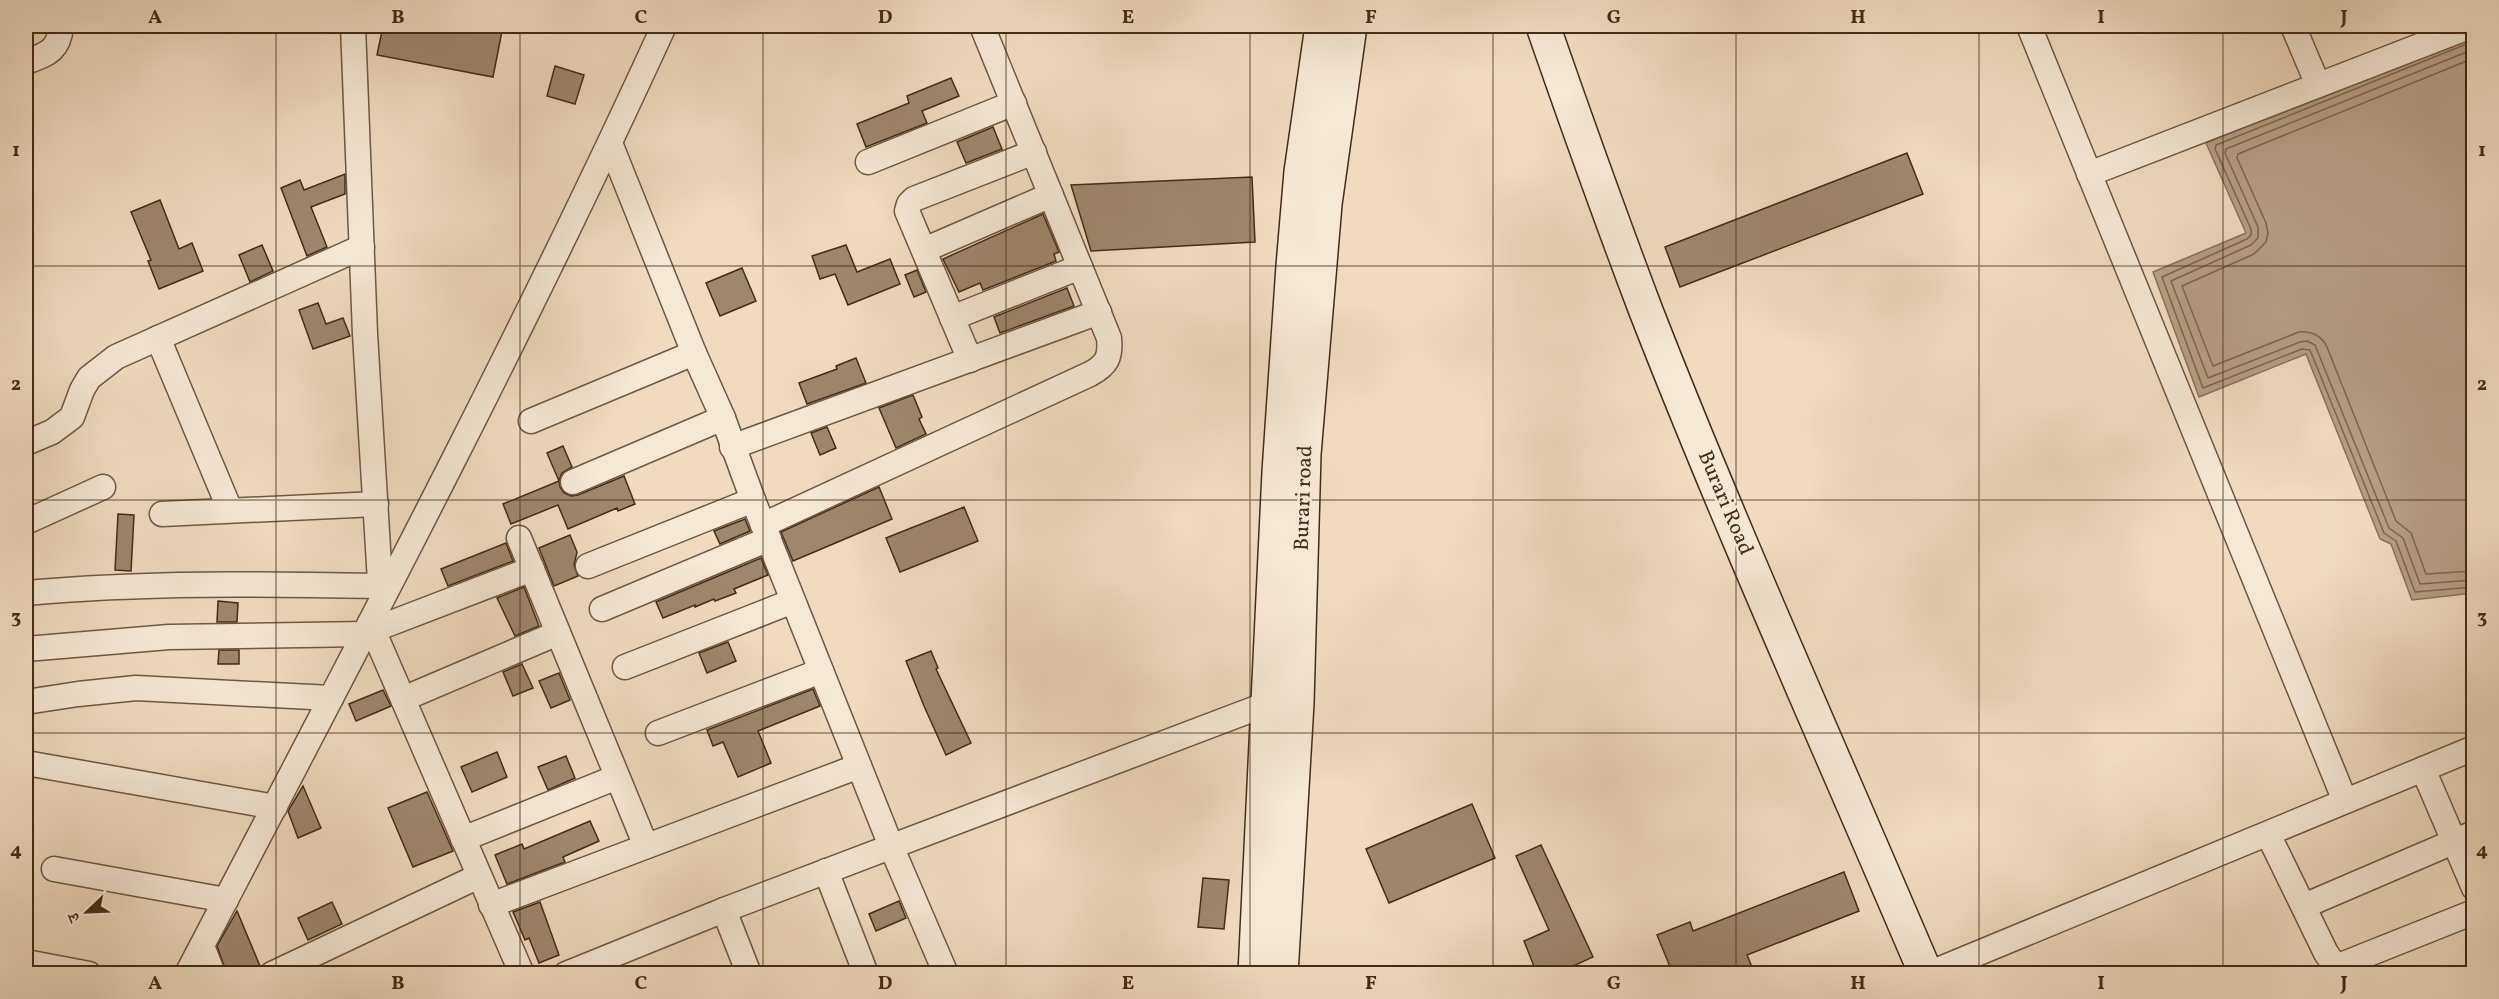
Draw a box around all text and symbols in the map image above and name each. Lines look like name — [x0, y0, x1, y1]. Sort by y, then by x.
text: A — [148, 4, 162, 32]
text: B — [391, 4, 405, 32]
text: C — [635, 4, 648, 32]
text: D — [878, 4, 892, 32]
text: E — [1122, 4, 1134, 32]
text: F — [1365, 4, 1377, 32]
text: G — [1607, 4, 1621, 32]
text: H — [1850, 4, 1866, 32]
text: I — [2097, 4, 2105, 32]
text: J — [2339, 4, 2348, 32]
text: 1 — [12, 137, 20, 165]
text: 1 — [2478, 137, 2486, 165]
text: 2 — [11, 371, 21, 399]
text: 2 — [2477, 371, 2487, 399]
street label: Burari road — [1288, 445, 1320, 551]
street label: Burari Road — [1690, 446, 1760, 560]
text: 3 — [11, 604, 21, 632]
text: 3 — [2477, 604, 2487, 632]
text: 4 — [10, 837, 22, 865]
text: 4 — [2476, 837, 2488, 865]
north arrow — [57, 882, 117, 942]
text: उ — [63, 907, 87, 926]
text: A — [148, 970, 162, 998]
text: B — [391, 970, 405, 998]
text: C — [635, 970, 648, 998]
text: D — [878, 970, 892, 998]
text: E — [1122, 970, 1134, 998]
text: F — [1365, 970, 1377, 998]
text: G — [1607, 970, 1621, 998]
text: H — [1850, 970, 1866, 998]
text: I — [2097, 970, 2105, 998]
text: J — [2339, 970, 2348, 998]

